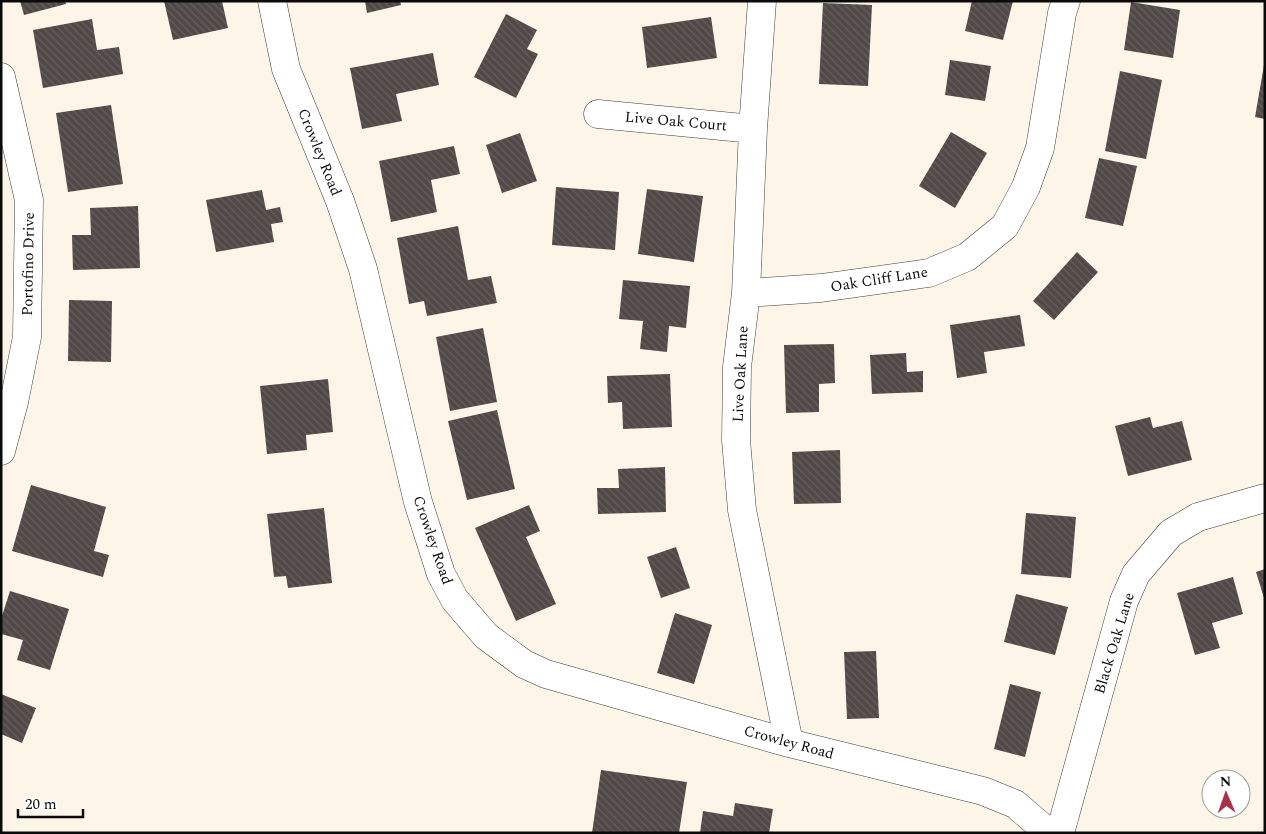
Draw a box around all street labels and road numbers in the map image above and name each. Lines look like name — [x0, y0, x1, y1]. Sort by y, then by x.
street label: Crowley Road — [292, 105, 348, 199]
street label: Live Oak Court — [624, 106, 728, 137]
street label: Portofino Drive — [16, 212, 41, 316]
street label: Oak Cliff Lane — [829, 260, 929, 299]
street label: Live Oak Lane — [726, 325, 755, 423]
street label: Crowley Road — [407, 493, 458, 588]
street label: Black Oak Lane — [1088, 590, 1141, 697]
street label: Crowley Road — [741, 719, 837, 766]

